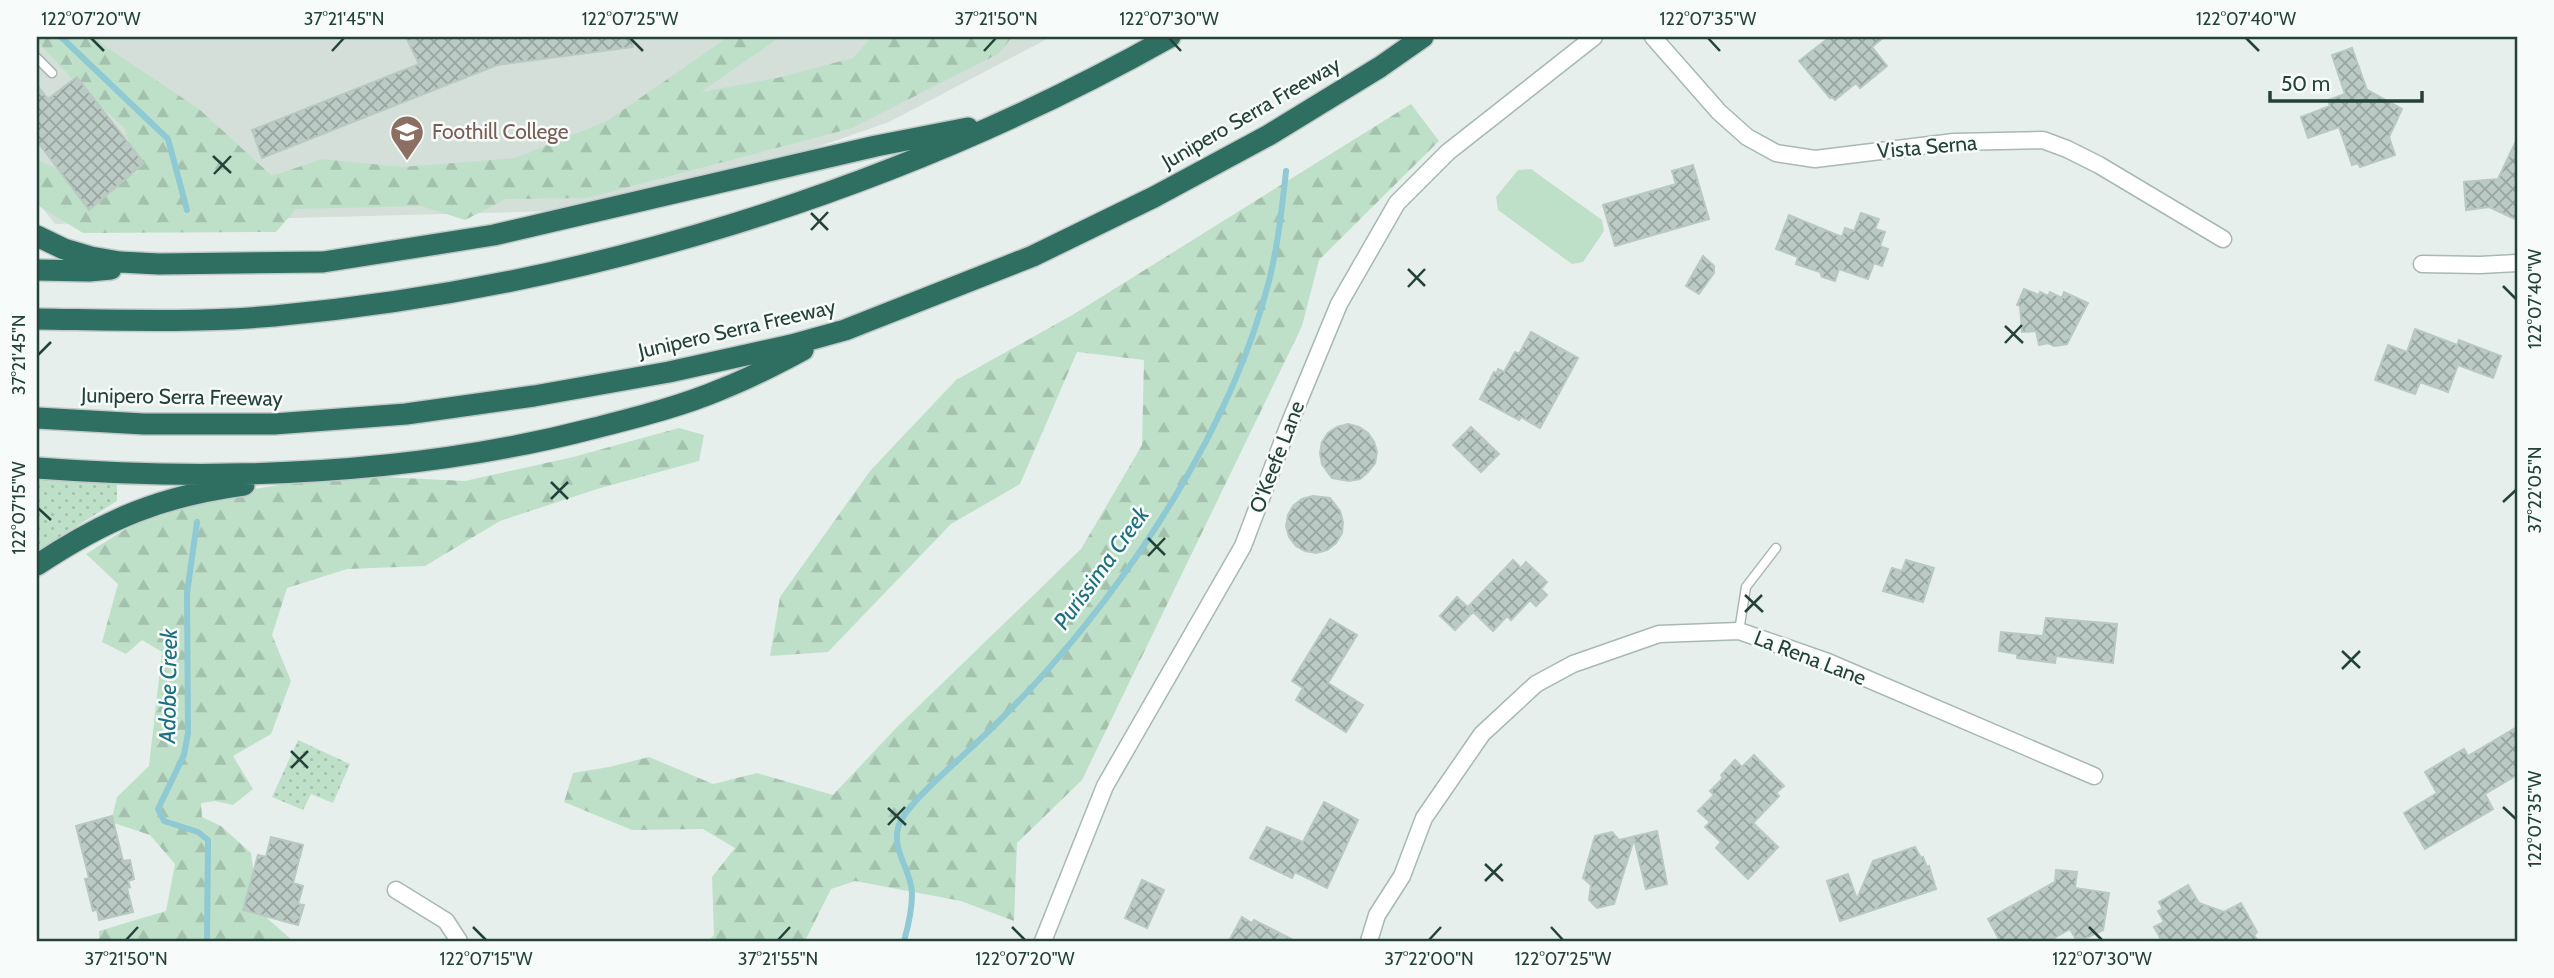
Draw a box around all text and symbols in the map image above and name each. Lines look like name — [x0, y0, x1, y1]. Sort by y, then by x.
text: 122°07'20"W — [41, 8, 141, 30]
text: 37°21'45"N — [304, 8, 384, 30]
text: 122°07'25"W — [582, 8, 678, 30]
text: 37°21'50"N — [954, 8, 1038, 30]
text: 122°07'30"W — [1119, 8, 1219, 30]
text: 122°07'35"W — [1660, 8, 1756, 30]
text: 122°07'40"W — [2196, 8, 2296, 30]
street label: Junipero Serra Freeway — [1156, 51, 1345, 174]
scale bar — [2270, 60, 2423, 104]
text: 50 m — [2281, 71, 2330, 96]
school or university icon: Foothill College — [388, 113, 426, 162]
place label: Foothill College — [432, 119, 569, 144]
street label: Vista Serna — [1876, 130, 1978, 163]
text: 122°07'40"W — [2524, 249, 2546, 349]
street label: Junipero Serra Freeway — [635, 294, 838, 364]
text: 37°21'45"N — [8, 315, 30, 395]
street label: Junipero Serra Freeway — [80, 382, 283, 411]
street label: O'Keefe Lane — [1244, 397, 1309, 516]
text: 37°22'05"N — [2524, 447, 2546, 533]
text: 122°07'15"W — [8, 462, 30, 554]
water label: Purissima Creek — [1047, 500, 1156, 635]
street label: La Rena Lane — [1751, 625, 1870, 690]
water label: Adobe Creek — [153, 627, 183, 745]
text: 122°07'35"W — [2524, 771, 2546, 867]
text: 37°21'50"N — [84, 948, 168, 970]
text: 122°07'15"W — [440, 948, 532, 970]
text: 37°21'55"N — [738, 948, 818, 970]
text: 122°07'20"W — [975, 948, 1075, 970]
text: 37°22'00"N — [1384, 948, 1474, 970]
text: 122°07'25"W — [1515, 948, 1611, 970]
text: 122°07'30"W — [2052, 948, 2152, 970]

